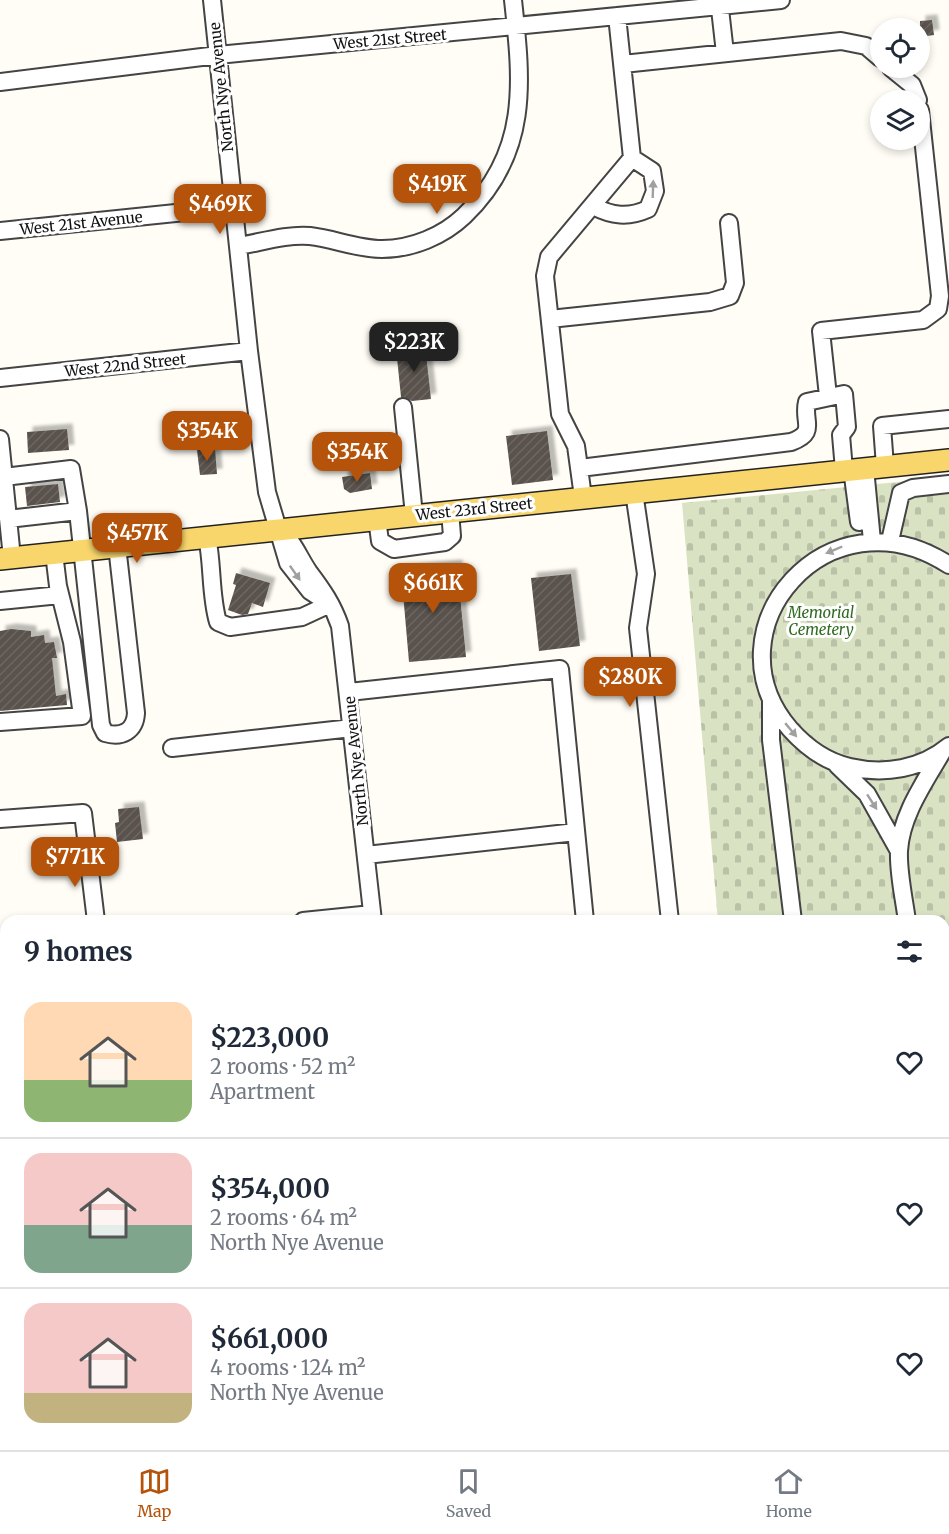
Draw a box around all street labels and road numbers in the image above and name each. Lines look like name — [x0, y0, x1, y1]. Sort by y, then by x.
street label: North Nye Avenue — [205, 21, 237, 153]
street label: West 21st Street — [331, 25, 448, 54]
street label: West 21st Avenue — [18, 207, 144, 239]
street label: West 22nd Street — [62, 349, 187, 381]
street label: West 23rd Street — [414, 493, 534, 525]
street label: North Nye Avenue — [340, 695, 372, 827]

